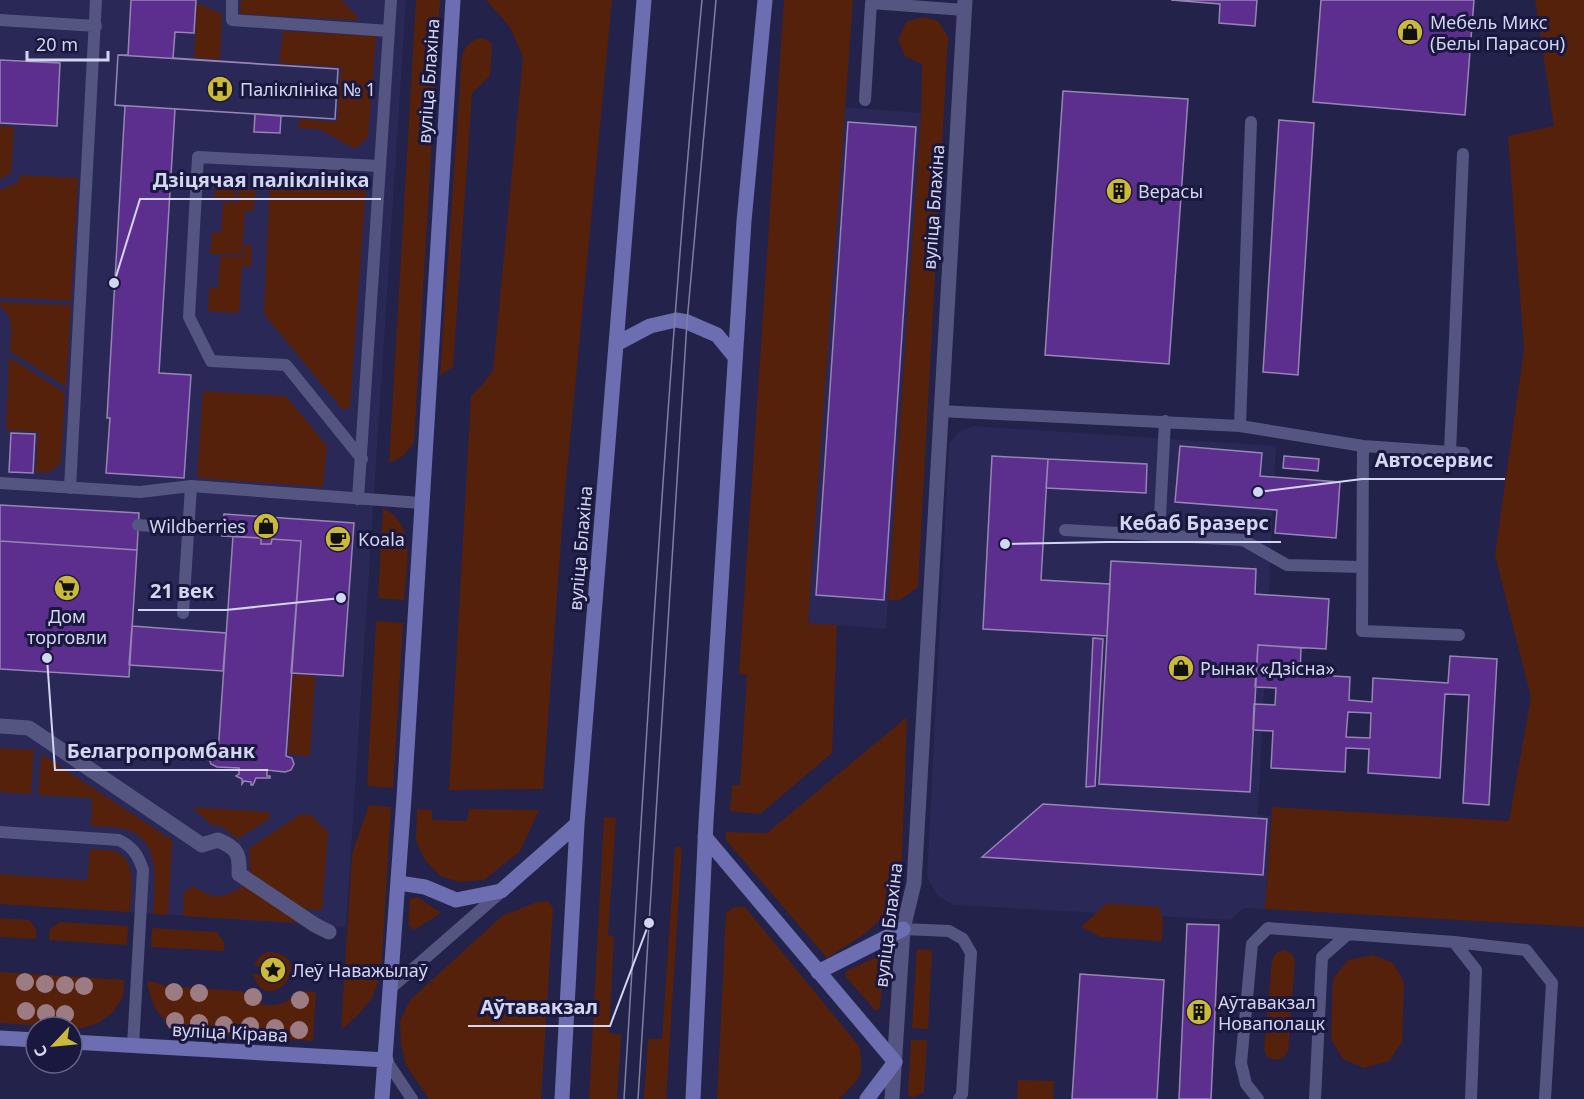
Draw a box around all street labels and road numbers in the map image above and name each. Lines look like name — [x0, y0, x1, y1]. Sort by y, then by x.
street label: вуліца Блахіна — [412, 18, 444, 144]
street label: вуліца Блахіна — [917, 144, 949, 270]
street label: вуліца Блахіна — [563, 485, 597, 611]
street label: вуліца Блахіна — [868, 861, 908, 989]
street label: вуліца Кірава — [171, 1017, 289, 1047]

